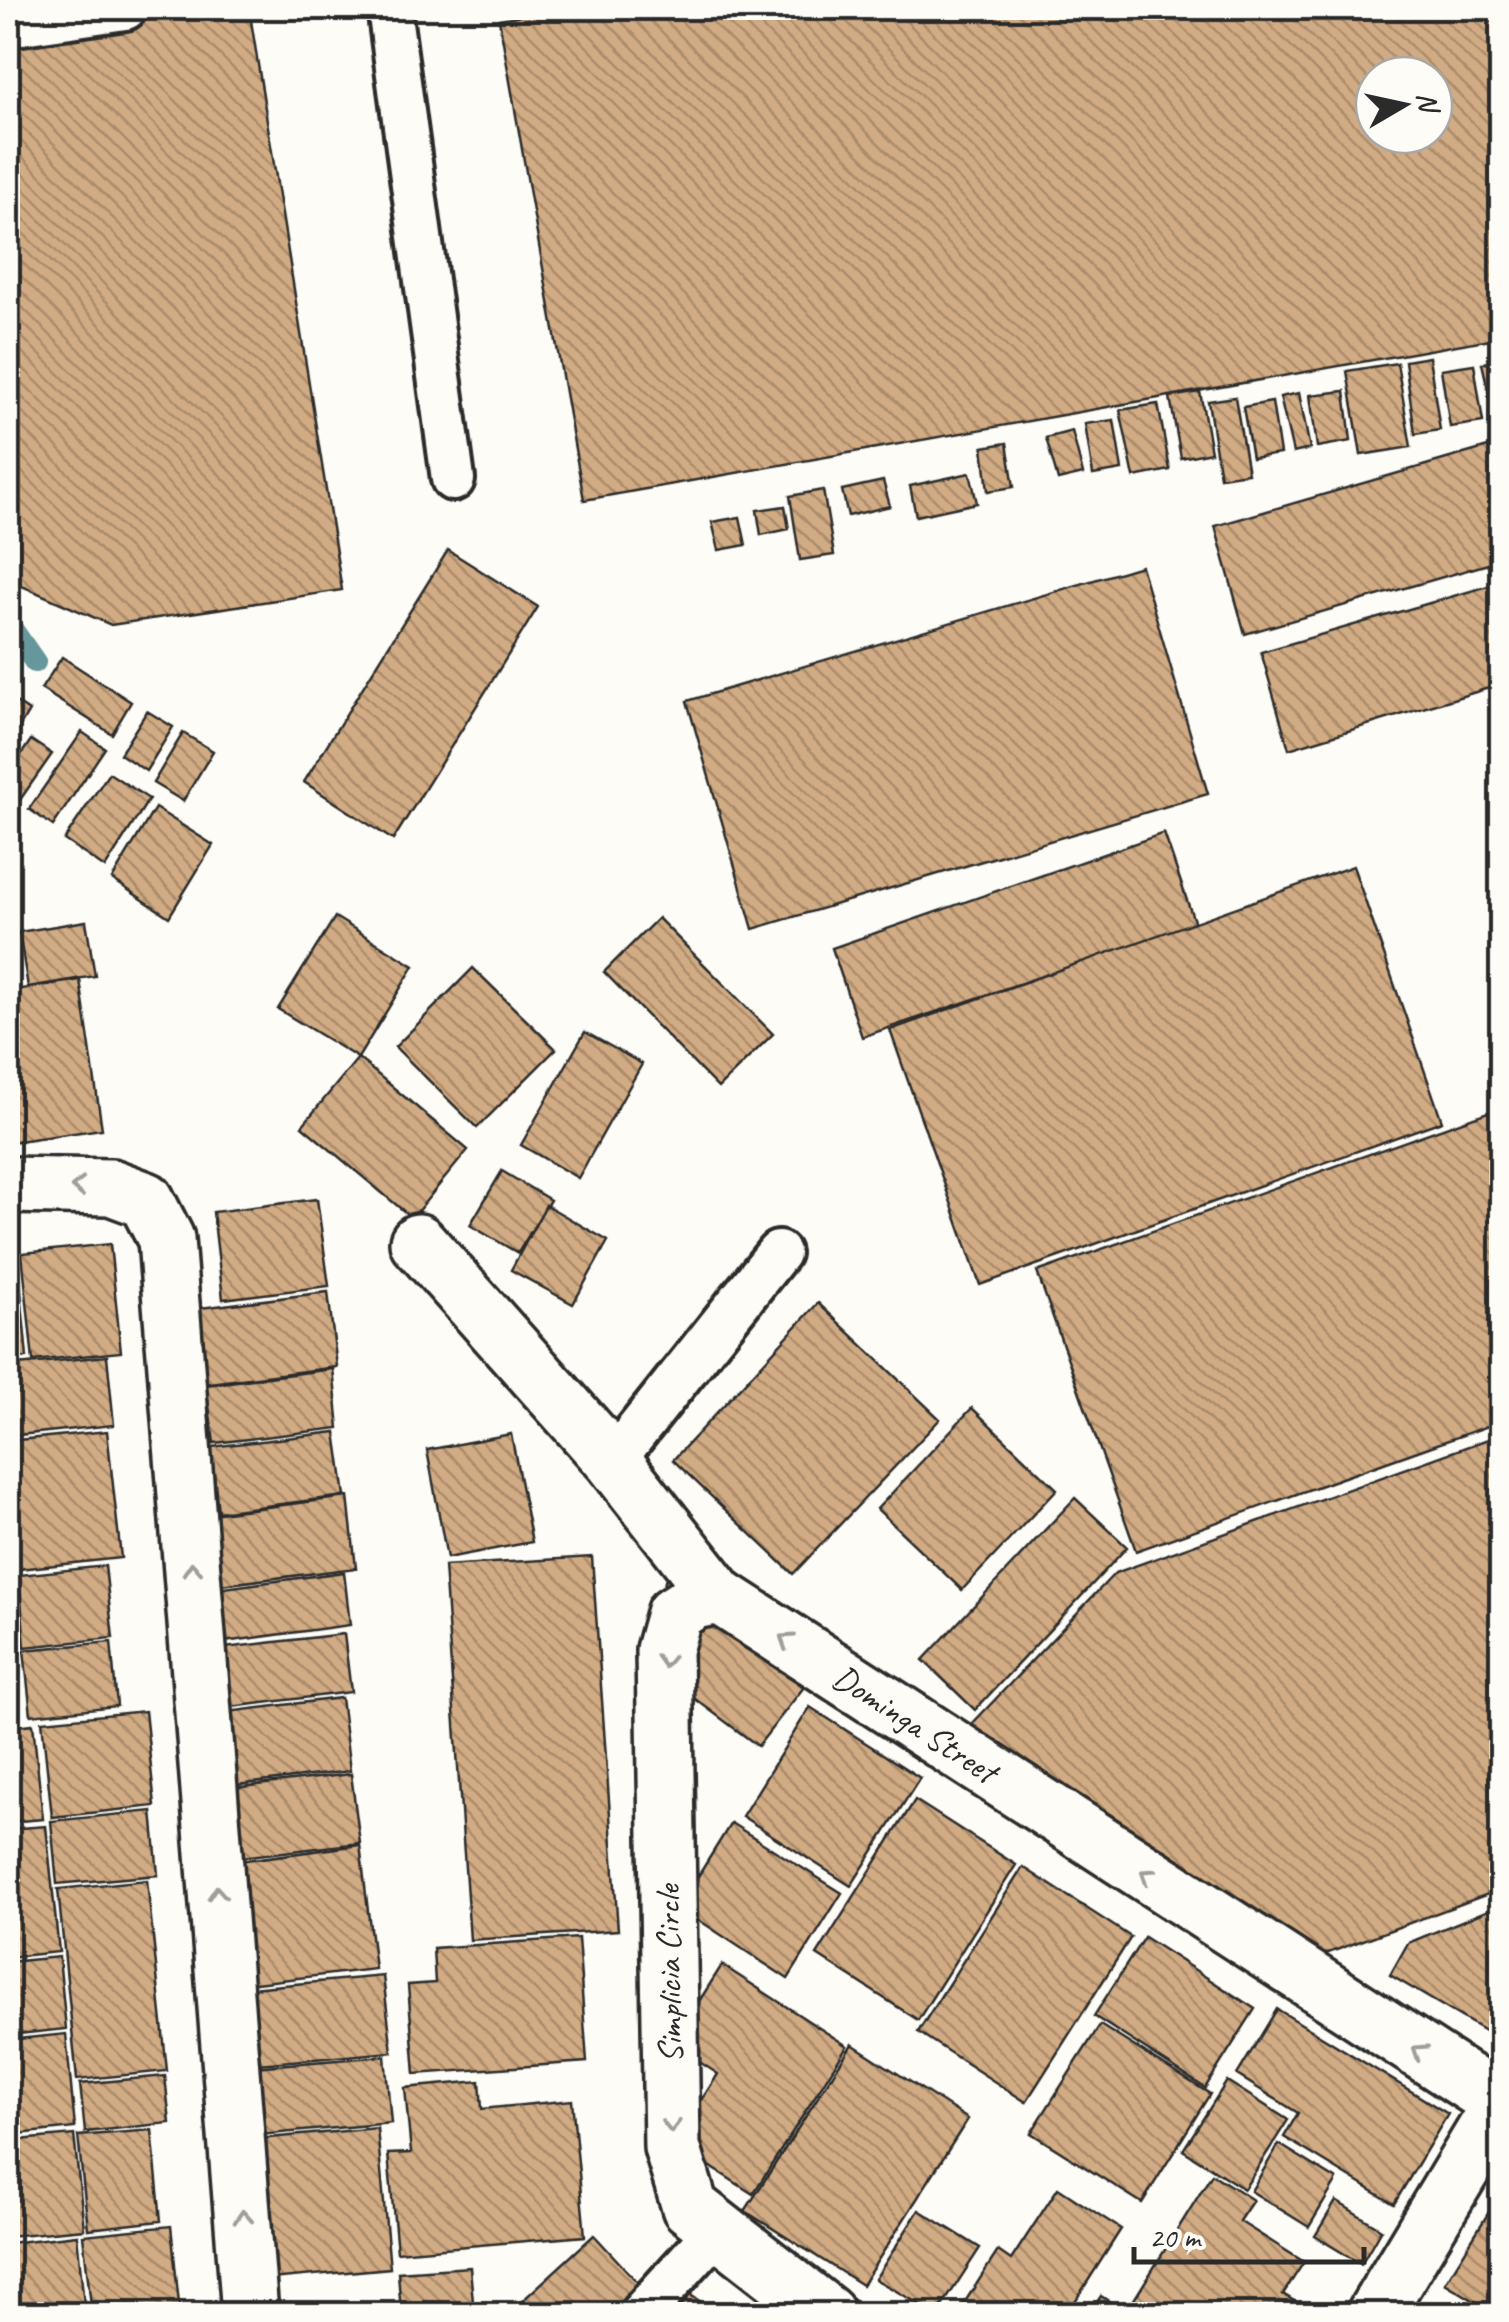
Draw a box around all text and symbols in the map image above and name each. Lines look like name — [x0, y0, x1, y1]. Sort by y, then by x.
north arrow — [1354, 55, 1454, 155]
text: N — [1410, 90, 1448, 117]
one-way arrow — [69, 1176, 85, 1197]
one-way arrow — [181, 1561, 203, 1577]
one-way arrow — [779, 1633, 797, 1652]
one-way arrow — [655, 1653, 676, 1669]
street label: Dominga Street — [825, 1654, 1009, 1796]
one-way arrow — [1139, 1868, 1157, 1887]
street label: Simplicia Circle — [645, 1882, 693, 2064]
one-way arrow — [207, 1885, 229, 1901]
one-way arrow — [1412, 2045, 1430, 2064]
one-way arrow — [661, 2118, 682, 2134]
scale bar — [1134, 2202, 1364, 2264]
one-way arrow — [232, 2209, 254, 2225]
text: 20 m — [1149, 2218, 1202, 2256]

